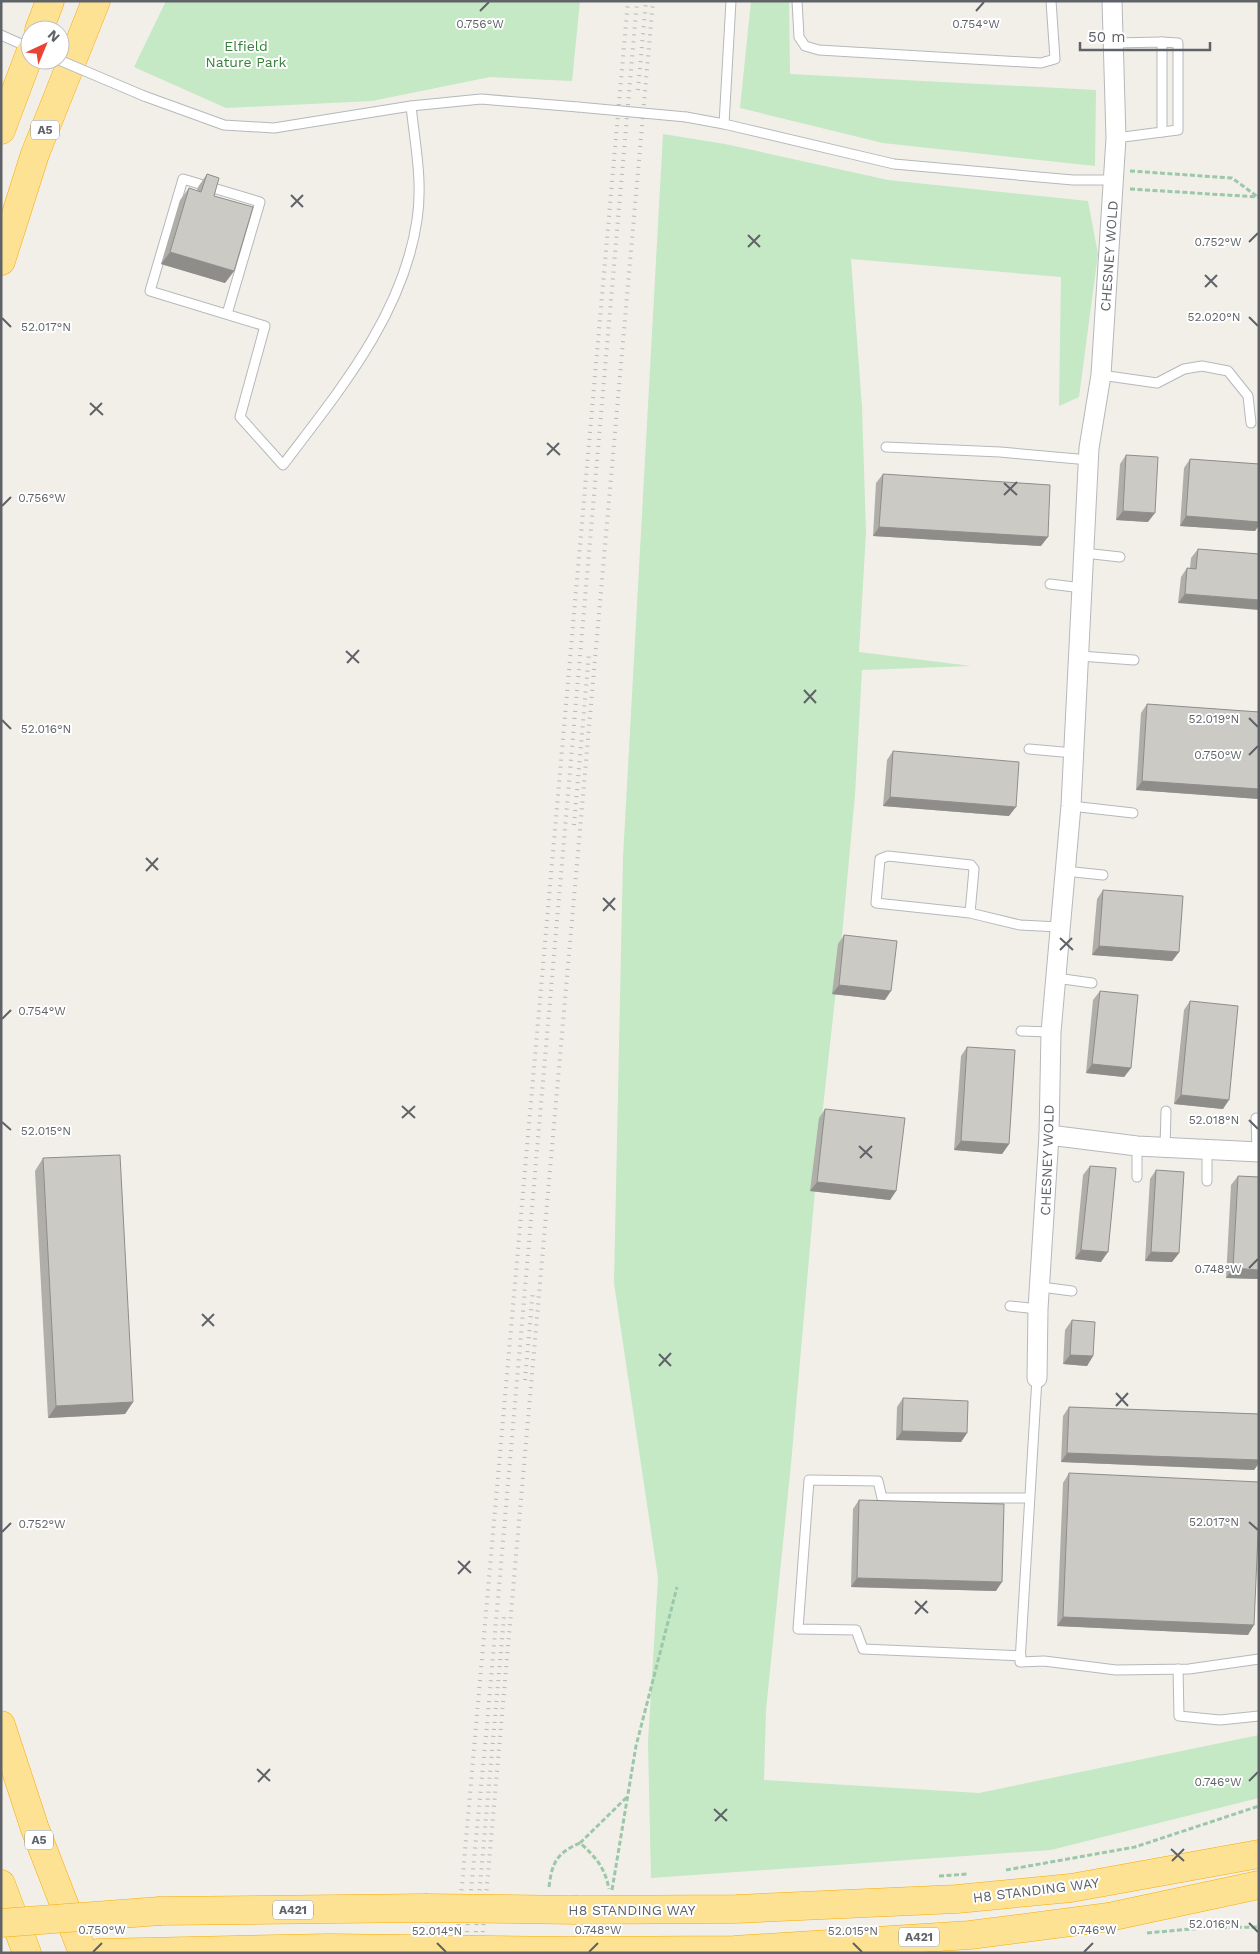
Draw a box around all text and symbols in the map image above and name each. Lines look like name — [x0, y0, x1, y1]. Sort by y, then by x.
text: 0.756°W — [456, 17, 504, 31]
text: 0.754°W — [952, 17, 1000, 31]
north arrow — [20, 20, 70, 70]
scale bar — [1080, 20, 1210, 52]
text: N — [45, 26, 63, 45]
text: 50 m — [1088, 28, 1125, 46]
park label: Elfield Nature Park — [206, 38, 286, 70]
road number: A5 — [31, 120, 59, 140]
street label: CHESNEY WOLD — [1097, 200, 1121, 312]
text: 0.752°W — [1194, 235, 1242, 249]
text: 52.020°N — [1187, 310, 1241, 324]
text: 52.017°N — [21, 320, 71, 334]
text: 0.756°W — [18, 491, 66, 505]
text: 52.019°N — [1189, 712, 1239, 726]
text: 52.016°N — [21, 722, 71, 736]
text: 0.750°W — [1194, 748, 1242, 762]
text: 0.754°W — [18, 1004, 66, 1018]
street label: CHESNEY WOLD — [1037, 1104, 1057, 1216]
text: 52.018°N — [1189, 1113, 1239, 1127]
text: 52.015°N — [21, 1124, 71, 1138]
text: 0.748°W — [1194, 1262, 1242, 1276]
text: 52.017°N — [1189, 1515, 1239, 1529]
text: 0.752°W — [18, 1517, 66, 1531]
text: 0.746°W — [1195, 1775, 1242, 1789]
road number: A5 — [25, 1830, 53, 1850]
street label: H8 STANDING WAY — [972, 1874, 1100, 1906]
road number: A421 — [273, 1900, 313, 1920]
street label: H8 STANDING WAY — [568, 1902, 696, 1918]
text: 52.016°N — [1189, 1917, 1239, 1931]
text: 0.750°W — [78, 1923, 126, 1937]
text: 0.748°W — [574, 1923, 622, 1937]
text: 0.746°W — [1070, 1923, 1117, 1937]
text: 52.014°N — [412, 1924, 462, 1938]
text: 52.015°N — [828, 1924, 878, 1938]
road number: A421 — [899, 1928, 939, 1946]

